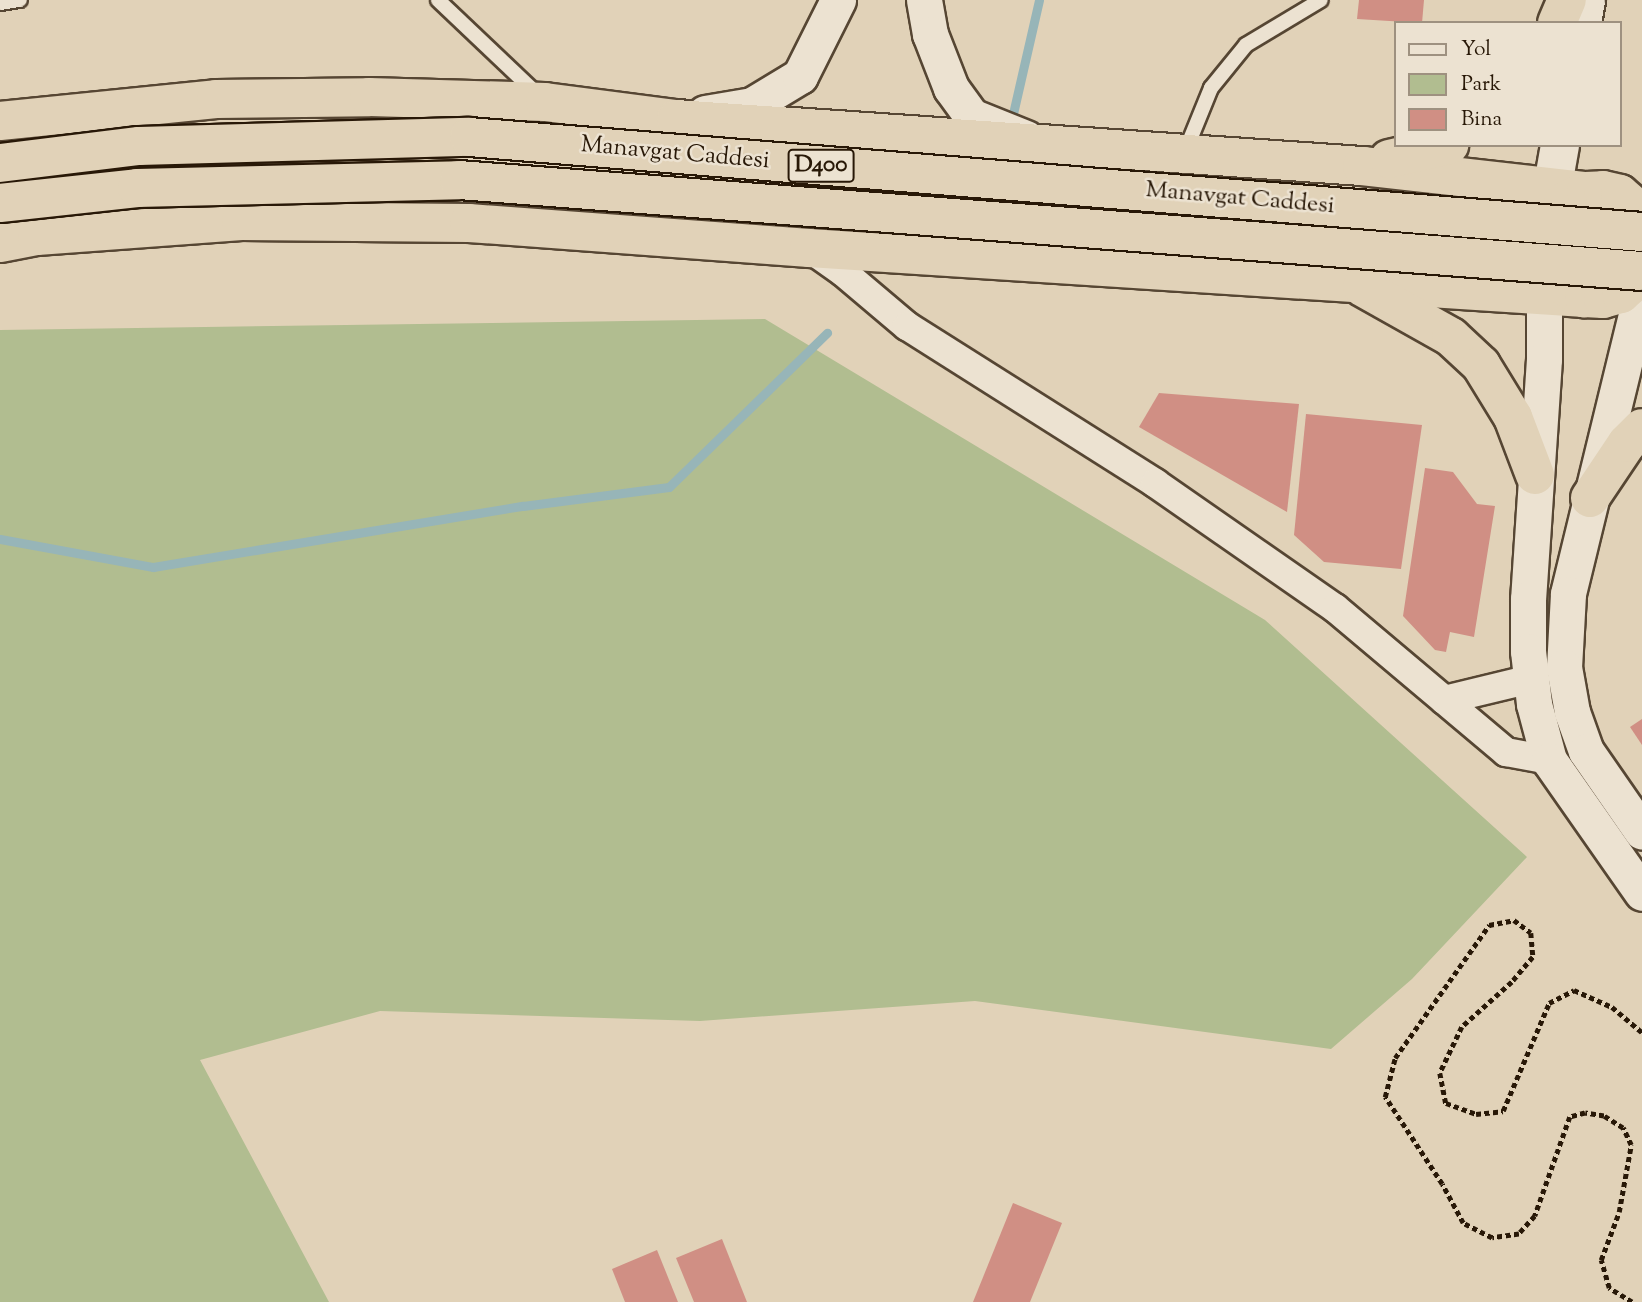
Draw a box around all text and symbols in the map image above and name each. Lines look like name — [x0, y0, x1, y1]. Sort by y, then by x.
legend — [1394, 21, 1621, 147]
text: Yol — [1461, 35, 1491, 65]
text: Park — [1461, 70, 1501, 100]
text: Bina — [1461, 105, 1502, 135]
street label: Manavgat Caddesi — [579, 131, 771, 177]
road number: D400 — [786, 146, 856, 186]
street label: Manavgat Caddesi — [1144, 176, 1336, 222]

